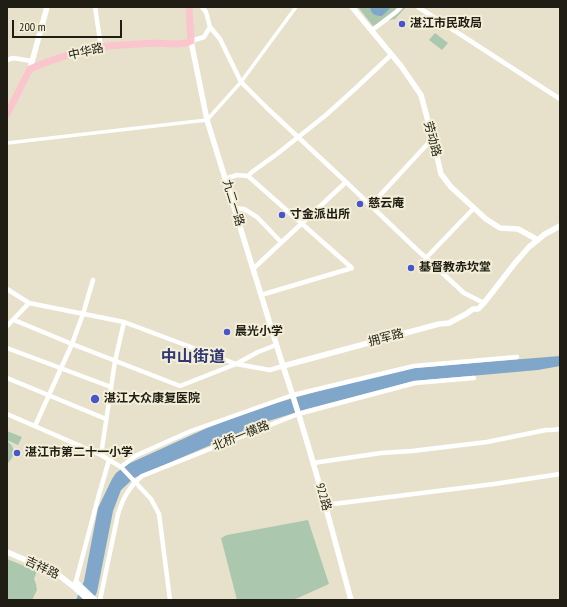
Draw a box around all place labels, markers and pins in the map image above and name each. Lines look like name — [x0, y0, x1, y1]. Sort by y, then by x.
place label: 湛江市民政局 — [410, 17, 482, 31]
marker: 湛江市民政局 — [397, 19, 407, 29]
place label: 慈云庵 — [368, 197, 404, 211]
marker: 慈云庵 — [355, 199, 365, 209]
place label: 寸金派出所 — [290, 208, 350, 222]
marker: 寸金派出所 — [277, 210, 287, 220]
place label: 基督教赤坎堂 — [419, 261, 491, 275]
marker: 基督教赤坎堂 — [406, 263, 416, 273]
place label: 晨光小学 — [235, 325, 283, 339]
marker: 晨光小学 — [222, 327, 232, 337]
place label: 湛江大众康复医院 — [104, 392, 200, 406]
marker: 湛江大众康复医院 — [89, 393, 101, 405]
place label: 湛江市第二十一小学 — [25, 446, 133, 460]
marker: 湛江市第二十一小学 — [12, 448, 22, 458]

